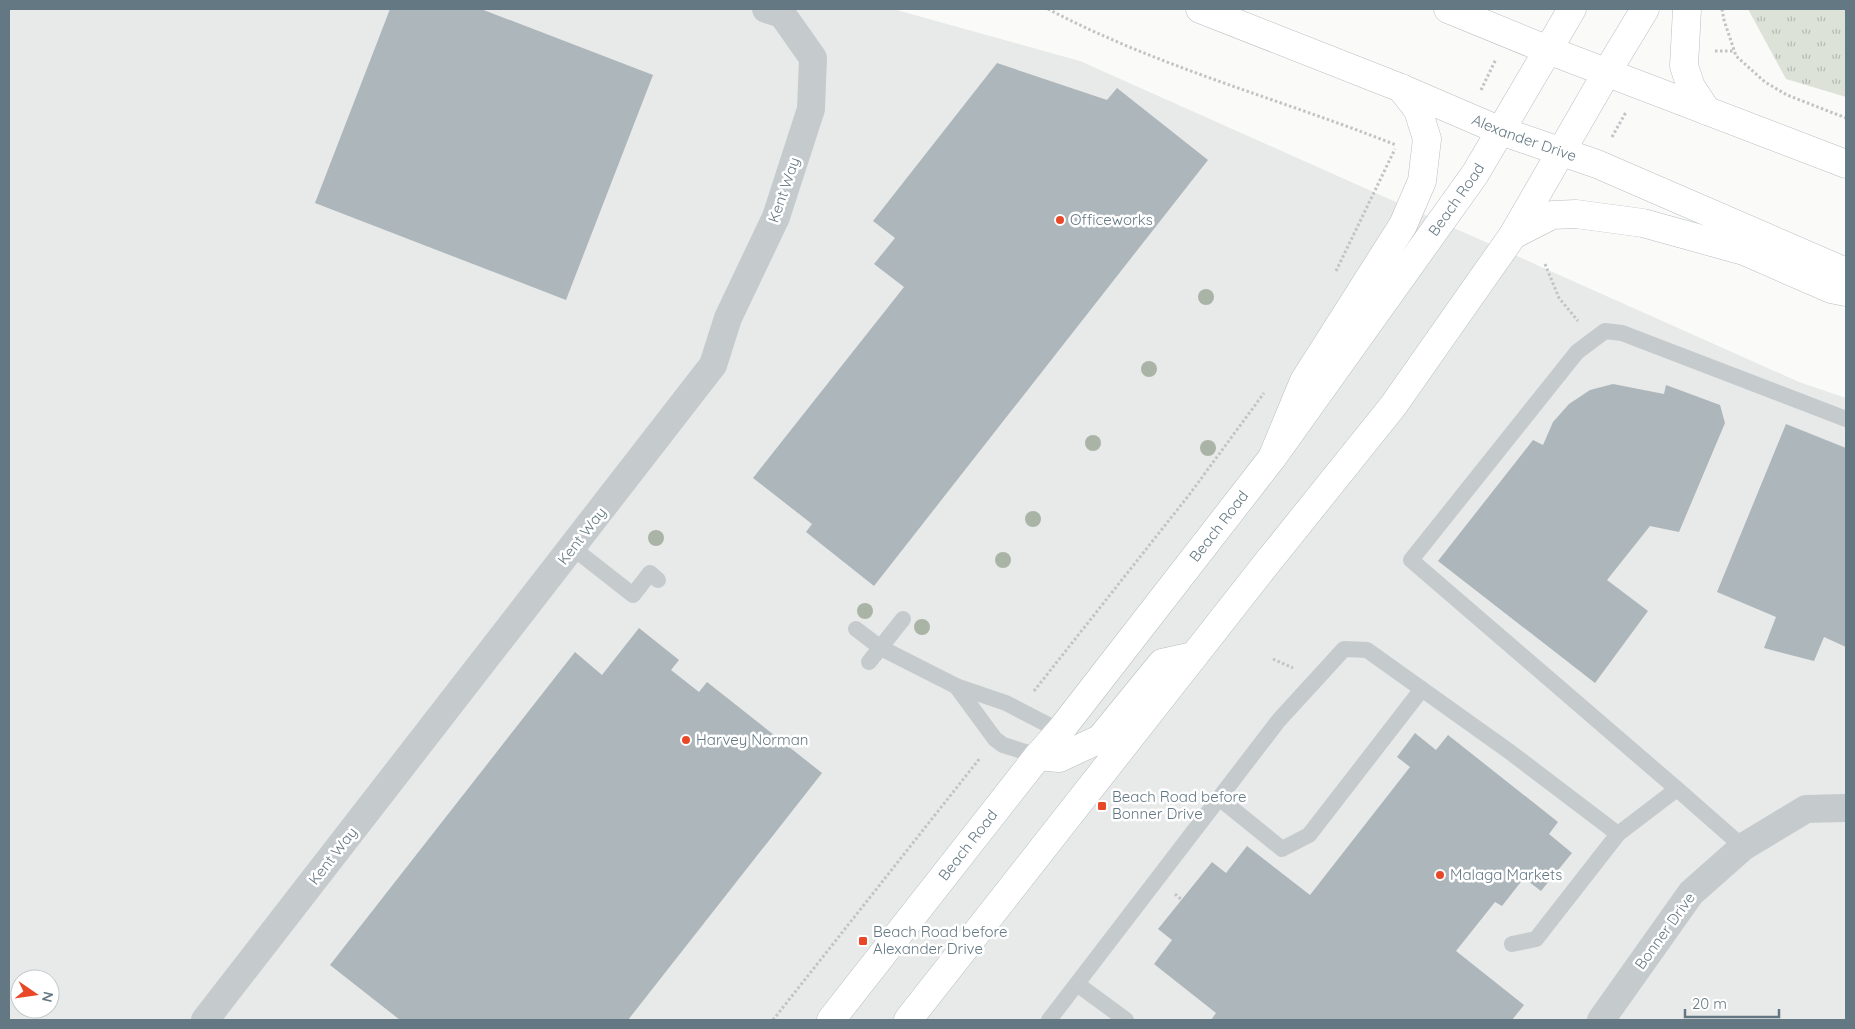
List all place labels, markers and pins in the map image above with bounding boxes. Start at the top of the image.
place label: Officeworks [1070,210,1153,229]
marker: Officeworks [1054,214,1066,226]
place label: Harvey Norman [696,730,809,749]
marker: Harvey Norman [680,734,692,746]
place label: Beach Road before Bonner Drive [1112,787,1246,823]
marker: Beach Road before Bonner Drive [1096,800,1108,812]
place label: Malaga Markets [1450,865,1562,884]
marker: Malaga Markets [1434,869,1446,881]
place label: Beach Road before Alexander Drive [873,922,1007,958]
marker: Beach Road before Alexander Drive [857,935,869,947]

